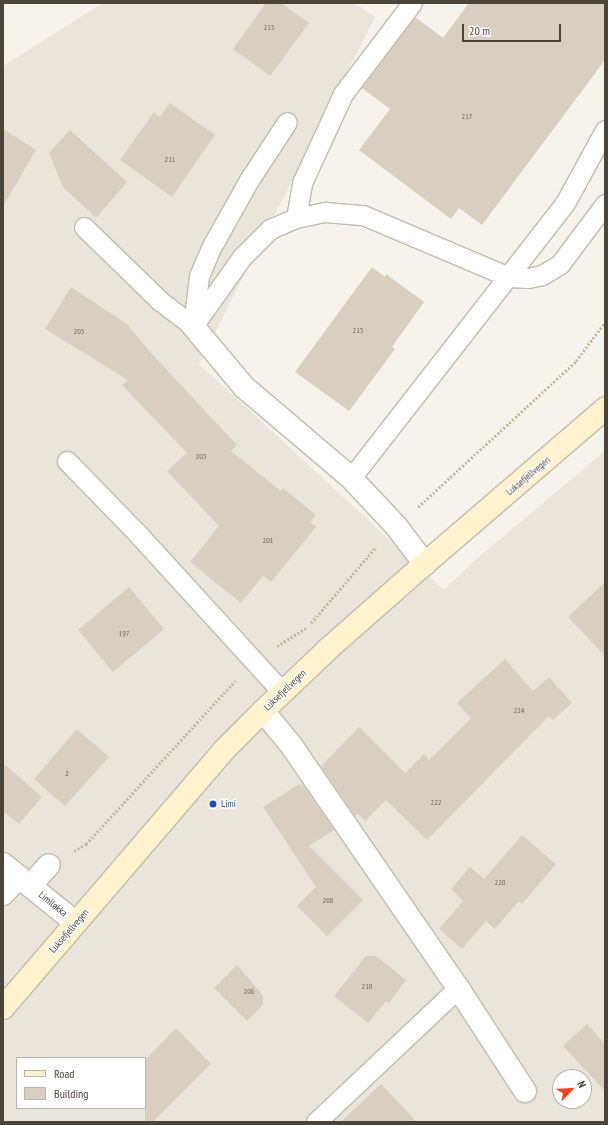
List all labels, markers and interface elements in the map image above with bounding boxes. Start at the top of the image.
scale bar [464,16,563,42]
house number: 213 [264,23,274,33]
text: 20 m [469,23,490,38]
house number: 217 [462,112,472,122]
house number: 211 [165,155,175,165]
house number: 215 [353,326,363,336]
house number: 205 [74,327,84,337]
house number: 203 [196,452,206,462]
street label: Luksefjellvegen [503,454,553,498]
house number: 201 [263,536,273,546]
house number: 197 [119,629,129,639]
street label: Luksefjellvegen [261,667,309,713]
house number: 224 [514,706,524,716]
house number: 2 [65,769,69,779]
place label: Limi [221,798,236,810]
house number: 222 [431,798,441,808]
marker: Limi [208,799,218,809]
house number: 220 [495,878,505,888]
street label: Limiløkka [36,889,70,919]
house number: 208 [323,896,333,906]
street label: Luksefjellvegen [47,907,91,955]
house number: 210 [362,982,372,992]
house number: 206 [244,987,254,997]
legend [16,1057,146,1109]
text: Road [54,1066,74,1081]
north arrow [552,1069,592,1109]
text: N [574,1079,590,1090]
text: Building [54,1086,89,1101]

